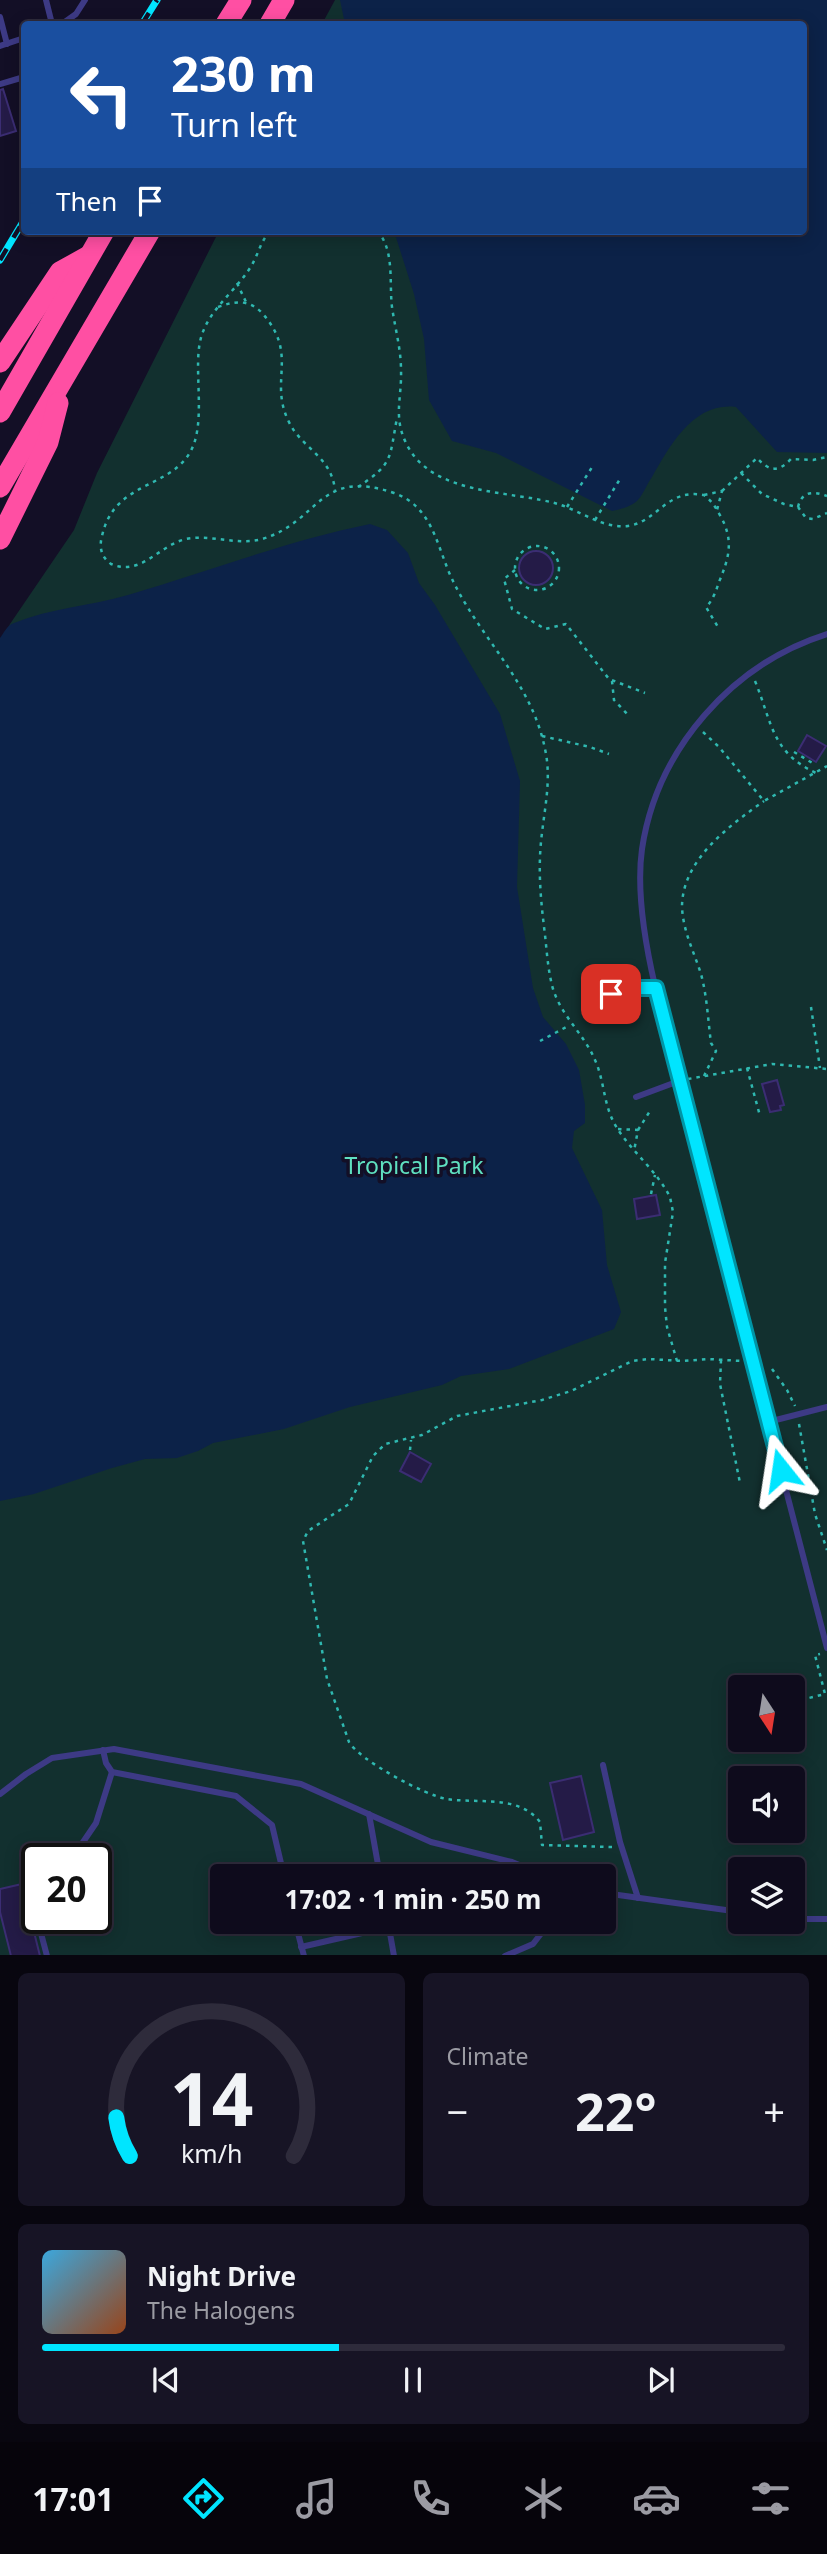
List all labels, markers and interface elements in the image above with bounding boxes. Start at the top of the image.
text: 230 m [171,40,316,106]
icon: left [56,49,147,140]
text: Turn left [171,103,297,146]
icon: arrive [131,182,169,220]
text: Then [56,183,117,219]
pin [581,964,641,1024]
icon: arrive [592,975,630,1013]
park label: Tropical Park [344,1149,484,1181]
position arrow [744,1433,818,1507]
north arrow [728,1675,805,1752]
map controls [728,1675,805,1934]
button: sound [728,1766,805,1843]
speed limit sign: 20 [21,1843,112,1934]
button: layers [728,1857,805,1934]
text: 17:02 · 1 min · 250 m [285,1881,541,1917]
text: Climate [447,2040,529,2072]
text: 14 [170,2048,253,2147]
text: 22° [575,2075,657,2146]
text: − [447,2085,468,2137]
text: + [763,2085,785,2137]
text: km/h [180,2135,242,2169]
text: Night Drive [147,2258,296,2294]
text: The Halogens [147,2294,295,2326]
icon: previous [147,2361,185,2399]
icon: pause [394,2361,432,2399]
icon: next [642,2361,680,2399]
icon: directions [179,2474,228,2523]
icon: music [292,2474,341,2523]
icon: phone [406,2474,455,2523]
icon: climate [519,2474,568,2523]
icon: car [632,2474,681,2523]
icon: filters [746,2474,795,2523]
text: 17:01 [32,2477,114,2520]

